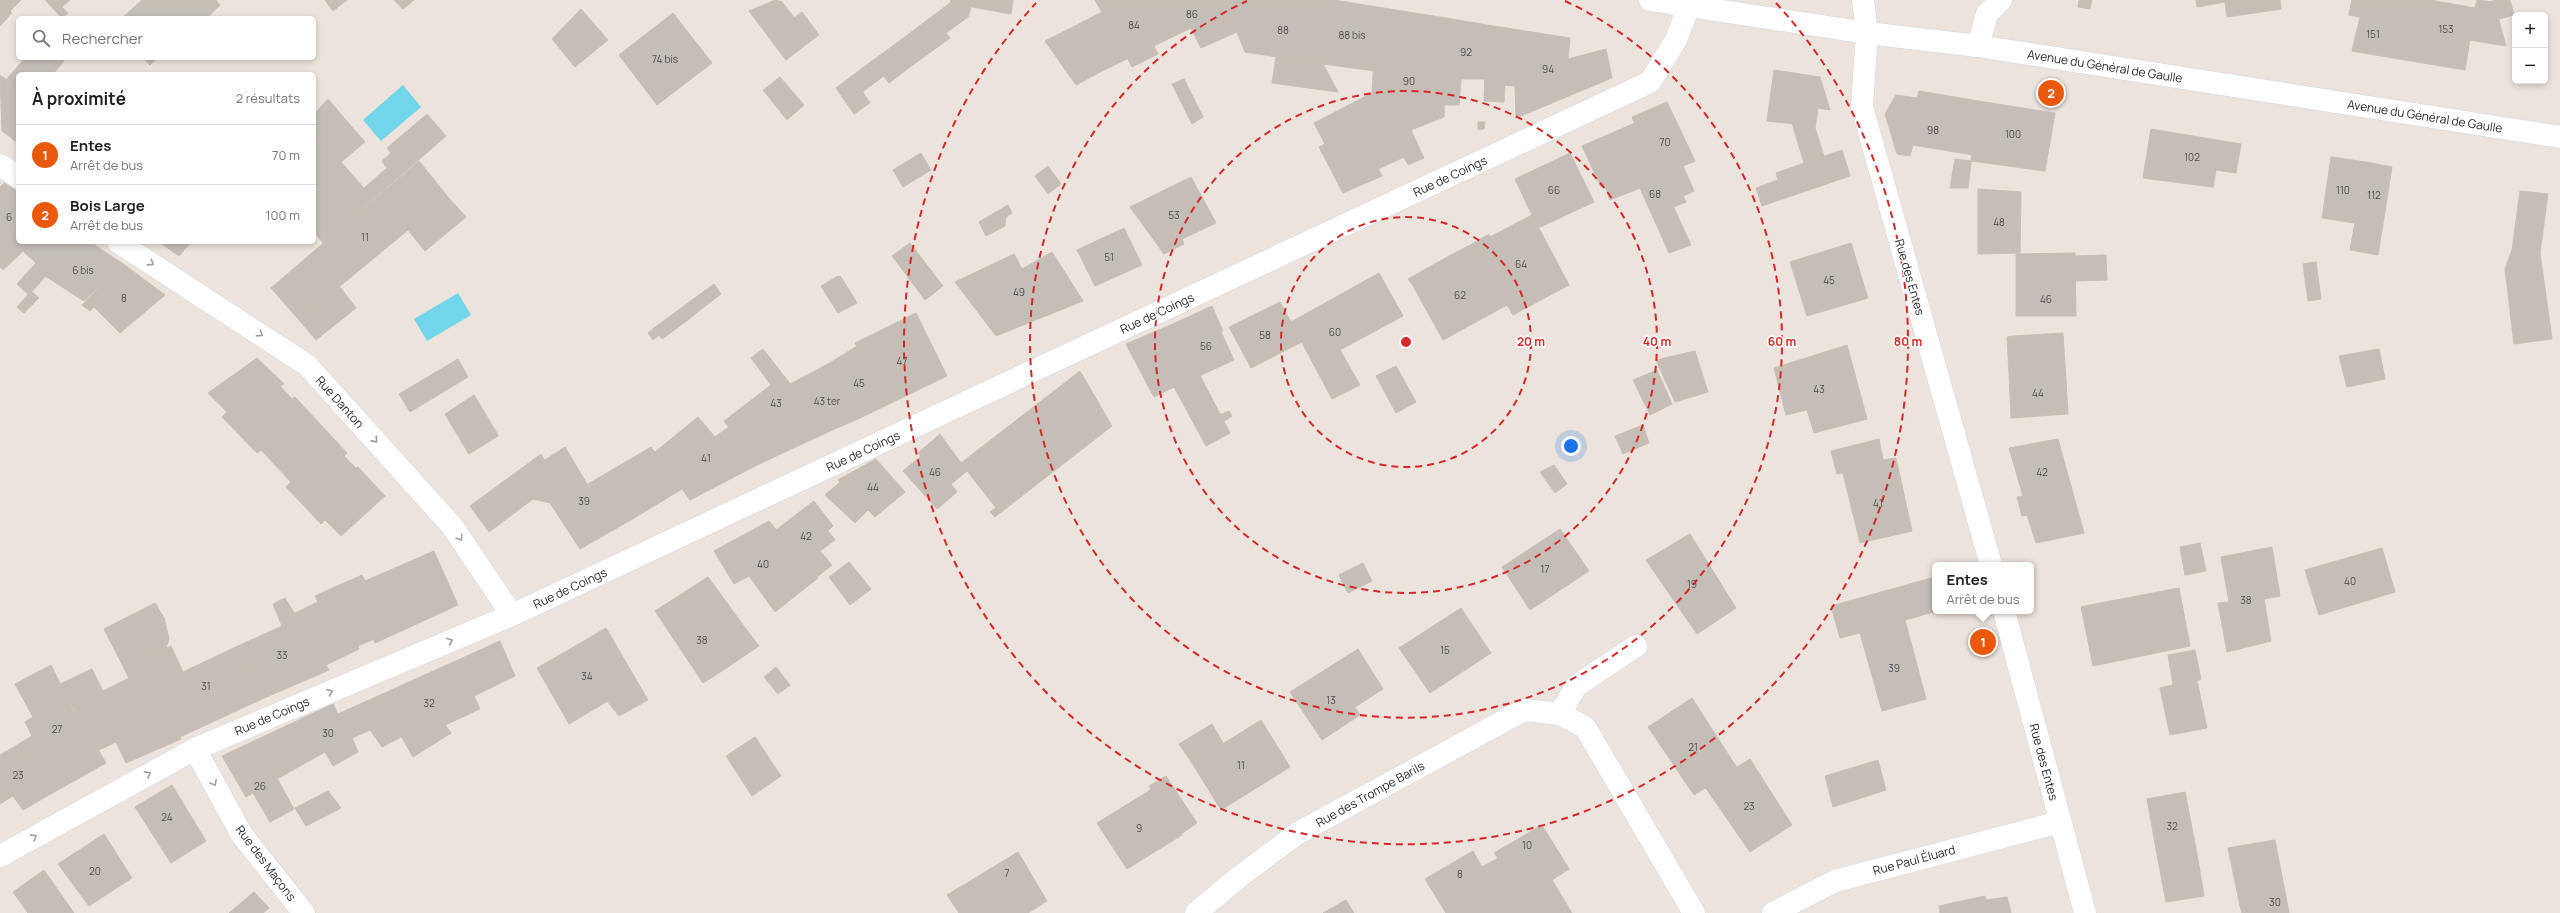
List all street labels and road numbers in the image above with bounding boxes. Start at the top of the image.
street label: Avenue du Général de Gaulle [2026,45,2184,87]
street label: Avenue du Général de Gaulle [2346,95,2504,137]
street label: Rue de Coings [1410,151,1490,201]
street label: Rue des Entes [1891,237,1929,317]
street label: Rue de Coings [1117,288,1197,338]
street label: Rue Danton [312,372,368,432]
street label: Rue de Coings [823,426,903,476]
street label: Rue de Coings [530,563,610,613]
street label: Rue de Coings [232,693,312,739]
street label: Rue des Entes [2026,722,2062,802]
street label: Rue des Trompe Barils [1313,757,1427,831]
street label: Rue des Maçons [232,822,300,904]
street label: Rue Paul Éluard [1871,841,1957,879]

